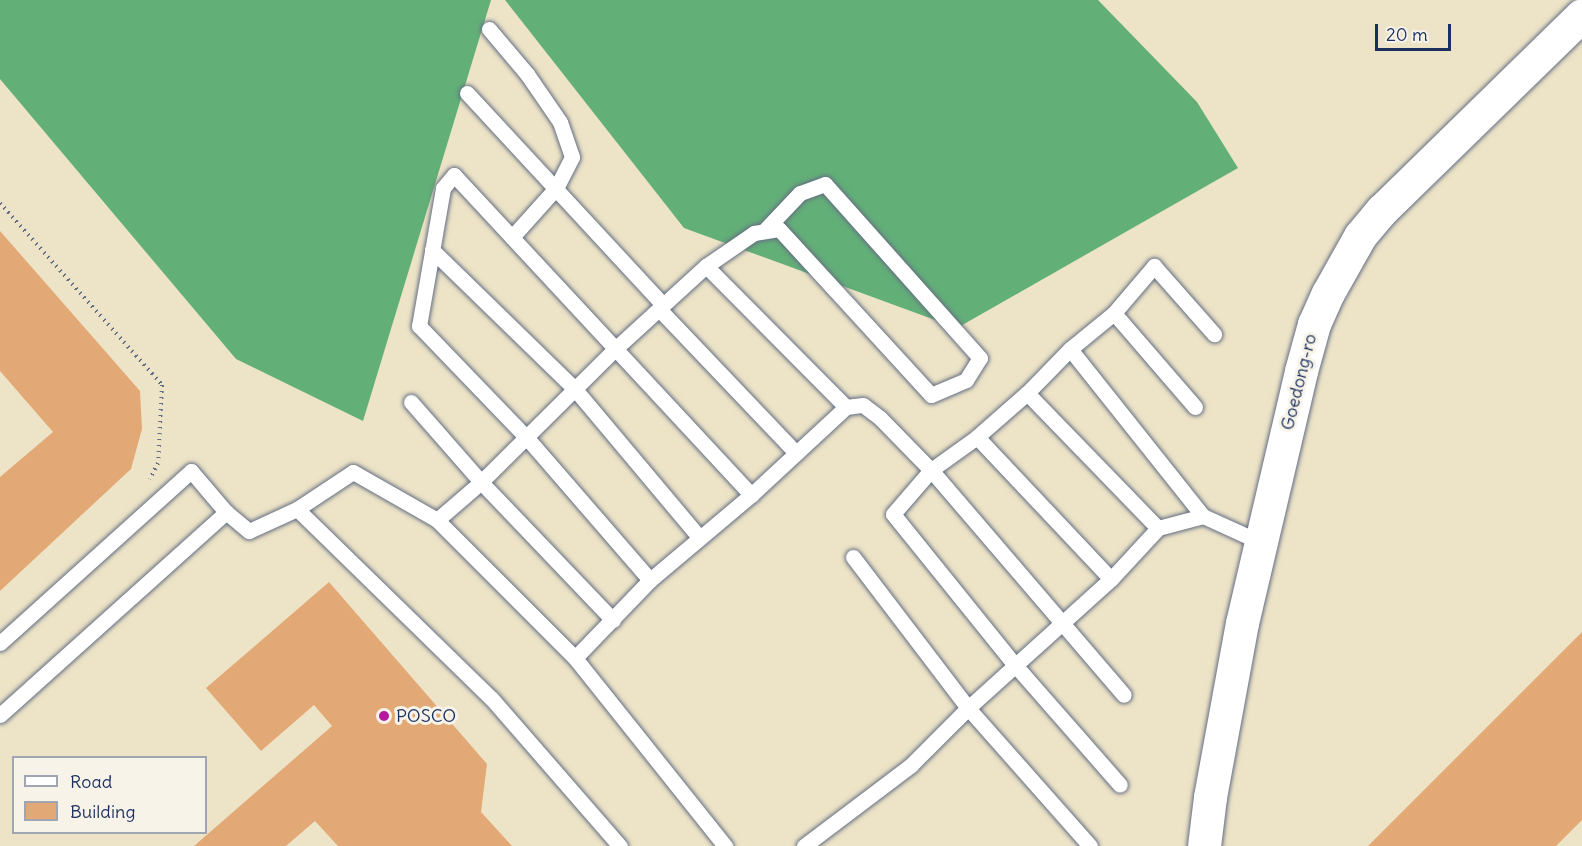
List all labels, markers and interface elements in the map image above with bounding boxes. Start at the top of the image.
scale bar [1378,12,1454,50]
text: 20 m [1386,23,1428,46]
street label: Goedong-ro [1277,332,1321,432]
place label: POSCO [396,705,456,727]
marker: POSCO [377,709,391,723]
legend [12,756,207,834]
text: Road [70,770,112,793]
text: Building [70,800,135,823]

